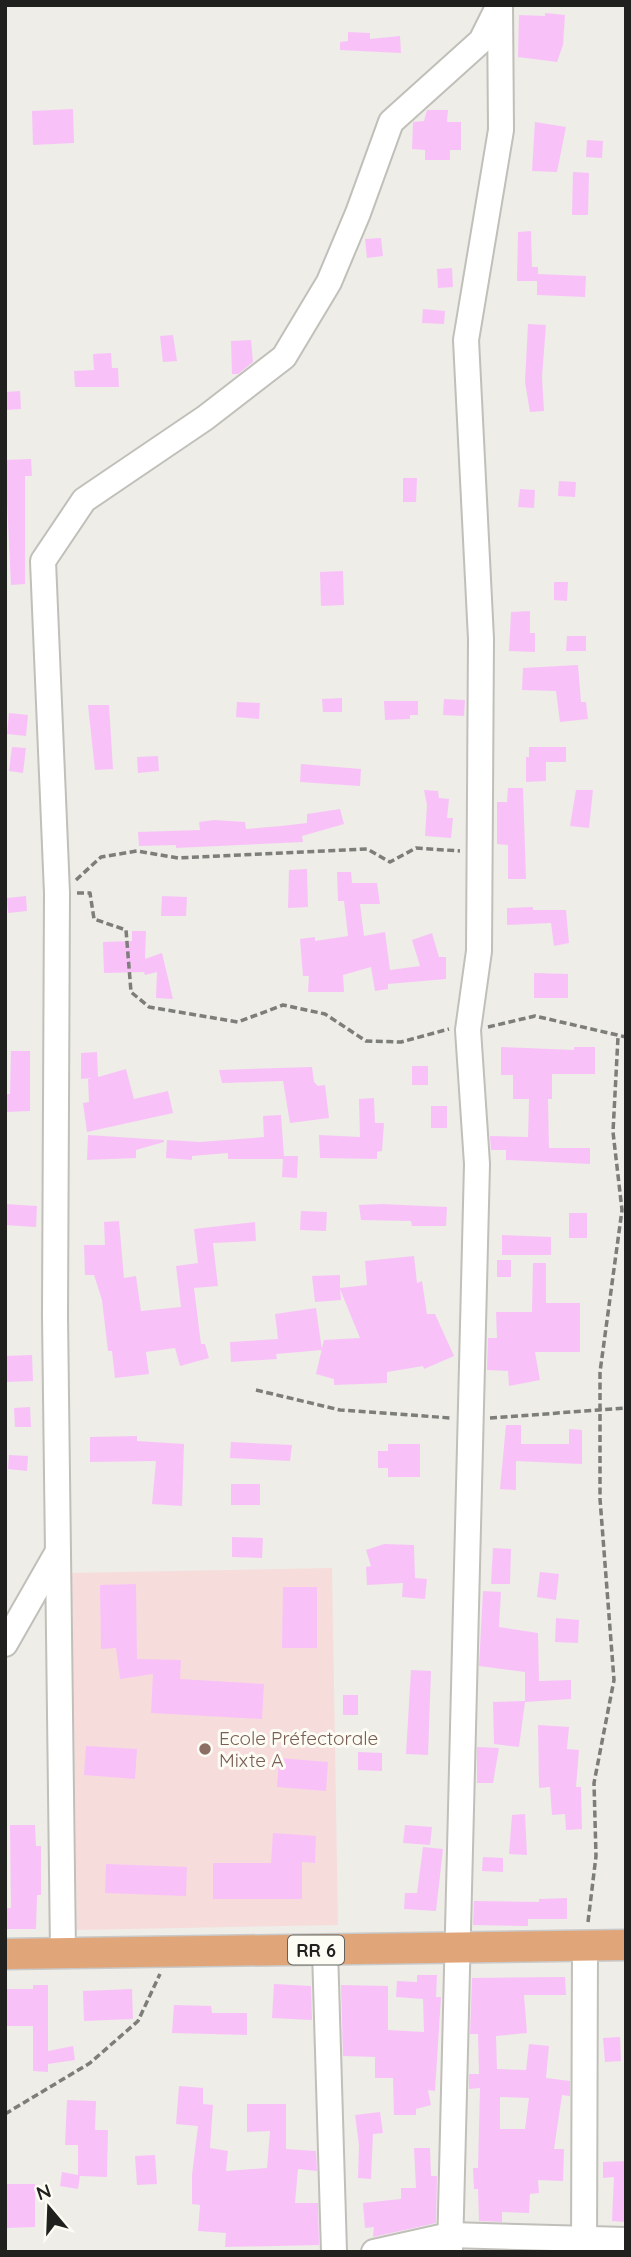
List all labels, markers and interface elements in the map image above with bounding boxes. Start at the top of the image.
place label: Ecole Préfectorale Mixte A [219,1726,378,1772]
marker: Ecole Préfectorale Mixte A [197,1741,213,1757]
road number: RR 6 [288,1936,344,1964]
north arrow [14,2173,84,2243]
text: N [33,2178,54,2206]

